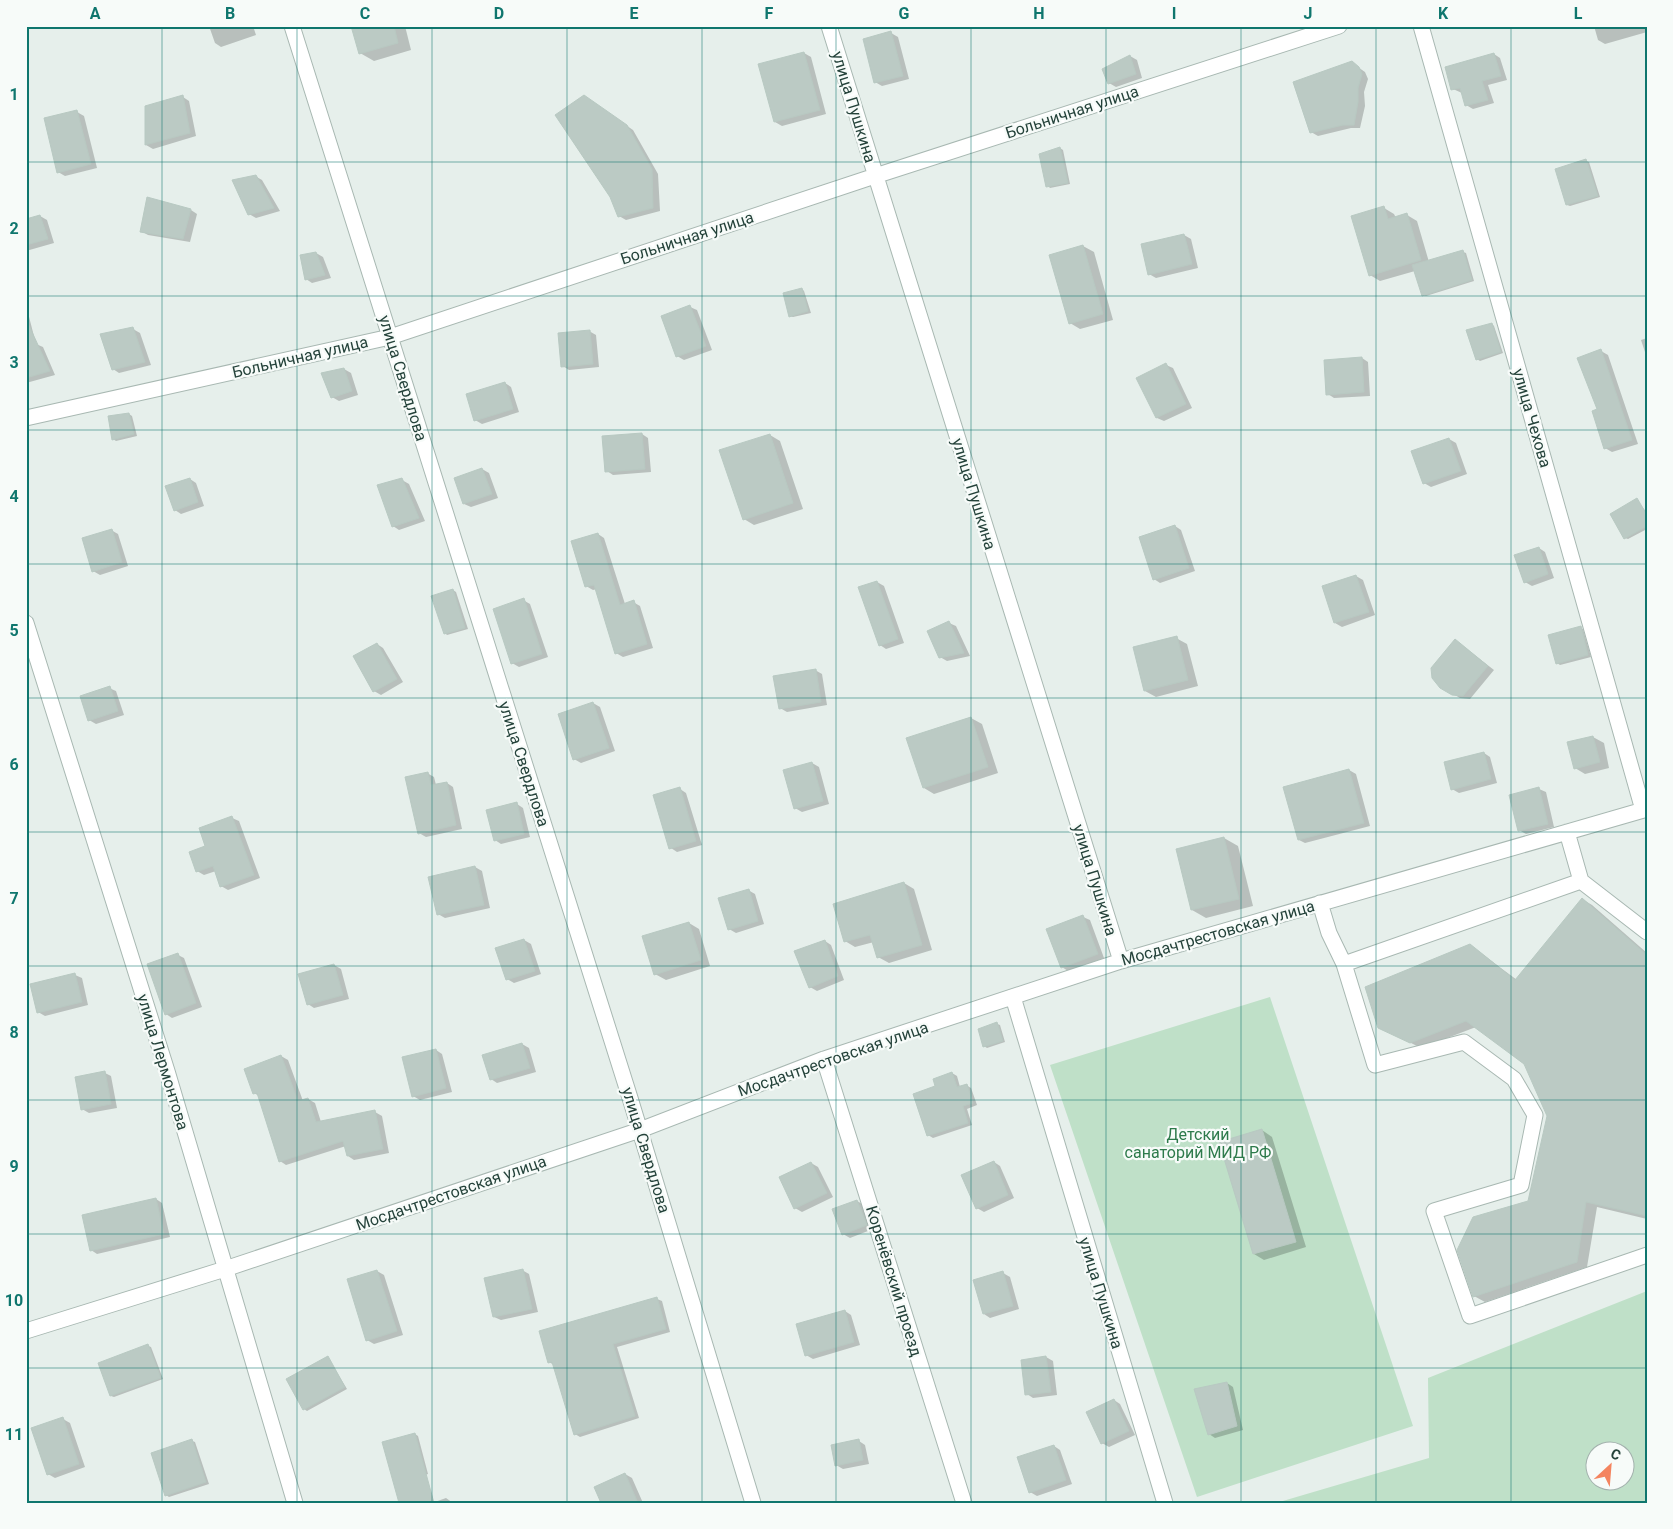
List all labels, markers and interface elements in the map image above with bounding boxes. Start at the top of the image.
text: A [90,4,101,23]
text: B [225,4,235,23]
text: C [360,4,370,23]
text: D [494,4,504,23]
text: E [630,4,639,23]
text: F [765,4,774,23]
text: G [899,4,910,23]
text: H [1033,4,1045,23]
text: I [1172,4,1176,23]
text: J [1304,4,1312,23]
text: K [1438,4,1449,23]
text: L [1574,4,1583,23]
street label: улица Пушкина [828,49,880,165]
street label: Больничная улица [1003,82,1141,142]
text: 1 [9,85,19,104]
street label: Больничная улица [618,208,756,268]
text: 2 [9,219,19,238]
street label: улица Свердлова [375,313,431,443]
street label: Больничная улица [230,332,370,382]
text: 3 [9,353,19,372]
street label: улица Чехова [1509,366,1555,470]
street label: улица Пушкина [948,436,1000,552]
text: 4 [9,487,19,506]
text: 5 [9,621,19,640]
street label: улица Свердлова [495,699,553,829]
text: 6 [9,755,19,774]
street label: улица Пушкина [1069,822,1121,938]
text: 7 [9,889,19,908]
street label: Мосдачтрестовская улица [1119,896,1317,970]
street label: улица Лермонтова [133,992,193,1132]
street label: Мосдачтрестовская улица [735,1017,931,1101]
text: 8 [9,1023,19,1042]
street label: улица Свердлова [618,1085,674,1215]
park label: Детский санаторий МИД РФ [1125,1125,1271,1162]
street label: Мосдачтрестовская улица [353,1151,549,1235]
text: 9 [9,1157,19,1176]
street label: Коренёвский проезд [862,1203,926,1359]
street label: улица Пушкина [1075,1235,1127,1351]
text: 10 [5,1291,23,1310]
text: 11 [5,1425,23,1444]
north arrow [1586,1442,1636,1492]
text: С [1608,1445,1623,1464]

